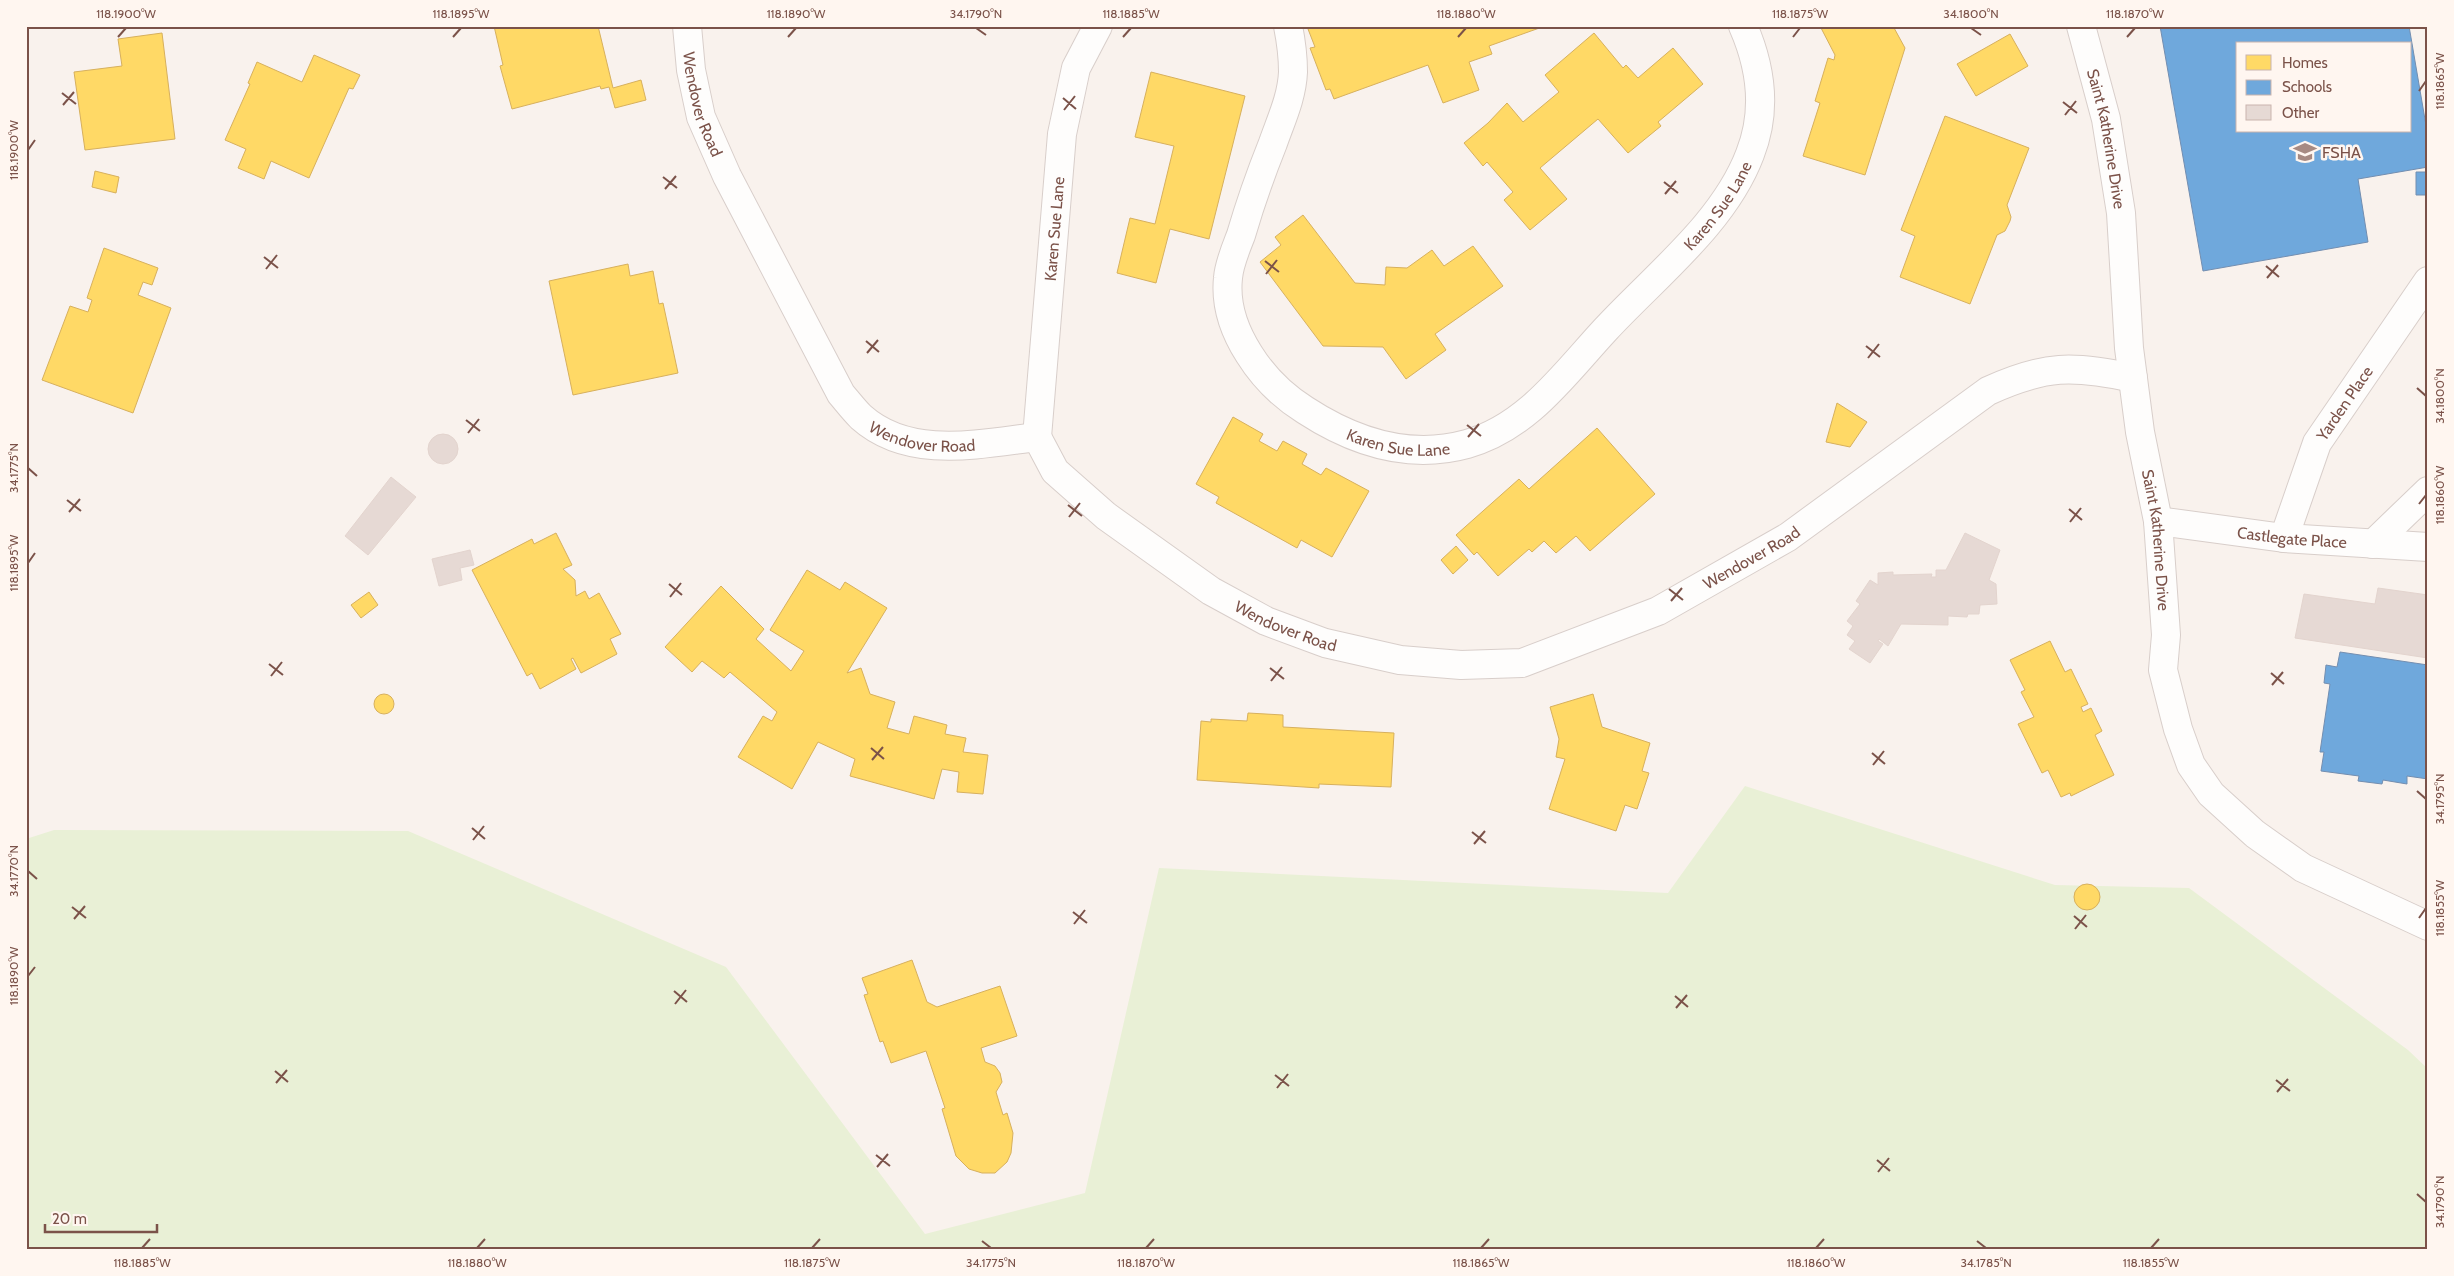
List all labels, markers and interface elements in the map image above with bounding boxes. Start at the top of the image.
text: 118.1900°W [96,6,157,21]
text: 118.1895°W [433,6,490,21]
text: 118.1890°W [767,6,826,21]
text: 34.1790°N [950,6,1002,21]
text: 118.1885°W [1102,6,1160,21]
text: 118.1880°W [1436,6,1496,21]
text: 118.1875°W [1772,6,1829,21]
text: 34.1800°N [1943,6,1999,21]
text: 118.1870°W [2106,6,2165,21]
legend [2236,42,2412,132]
street label: Wendover Road [680,51,727,159]
text: 118.1865°W [2432,52,2447,109]
text: Homes [2282,54,2328,72]
street label: Saint Katherine Drive [2083,67,2130,210]
text: Schools [2282,78,2332,96]
text: Other [2282,104,2319,122]
text: 118.1900°W [6,119,21,180]
school or university icon: FSHA [2292,139,2318,165]
place label: FSHA [2322,143,2361,162]
street label: Karen Sue Lane [1680,158,1755,254]
street label: Karen Sue Lane [1040,176,1068,282]
street label: Yarden Place [2312,362,2377,445]
text: 34.1800°N [2432,368,2447,424]
street label: Wendover Road [866,417,976,455]
street label: Karen Sue Lane [1344,424,1451,459]
text: 34.1775°N [6,443,21,493]
text: 118.1860°W [2432,465,2447,524]
street label: Saint Katherine Drive [2138,468,2174,611]
street label: Wendover Road [1700,522,1804,593]
street label: Castlegate Place [2236,522,2347,551]
text: 118.1895°W [6,534,21,591]
street label: Wendover Road [1232,596,1339,655]
text: 34.1795°N [2432,774,2447,824]
text: 34.1770°N [6,845,21,897]
text: 118.1855°W [2432,879,2447,936]
text: 118.1890°W [6,946,21,1005]
text: 34.1790°N [2432,1176,2447,1228]
scale bar [45,1201,158,1233]
text: 20 m [52,1210,87,1228]
text: 118.1885°W [113,1255,171,1270]
text: 118.1880°W [447,1255,507,1270]
text: 118.1875°W [784,1255,841,1270]
text: 34.1775°N [966,1255,1016,1270]
text: 118.1870°W [1117,1255,1176,1270]
text: 118.1865°W [1453,1255,1510,1270]
text: 118.1860°W [1787,1255,1846,1270]
text: 34.1785°N [1960,1255,2012,1270]
text: 118.1855°W [2123,1255,2180,1270]

